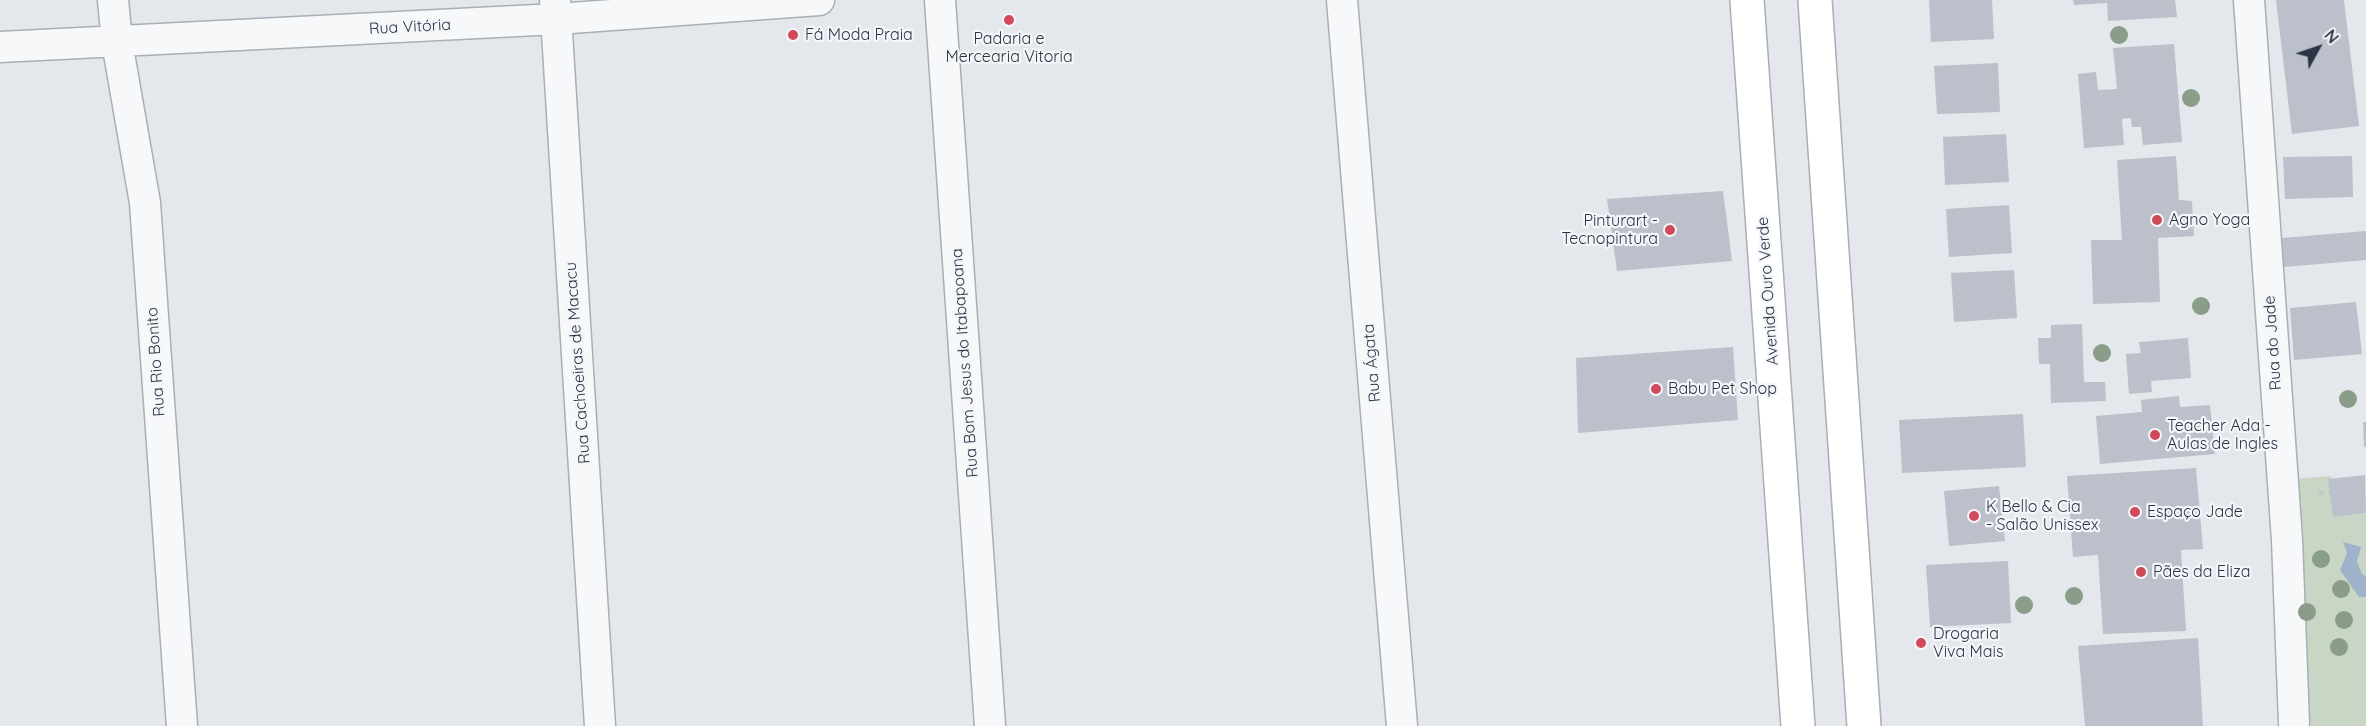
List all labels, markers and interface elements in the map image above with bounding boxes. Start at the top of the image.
marker: Padaria e Mercearia Vitoria [1002,13,1016,27]
street label: Rua Vitória [368,15,452,39]
north arrow [2288,18,2348,78]
place label: Fá Moda Praia [805,25,913,45]
text: N [2320,25,2343,47]
marker: Fá Moda Praia [786,28,800,42]
place label: Padaria e Mercearia Vitoria [945,29,1073,67]
place label: Agno Yoga [2169,210,2250,230]
place label: Pinturart - Tecnopintura [1561,211,1658,249]
marker: Agno Yoga [2150,213,2164,227]
street label: Avenida Ouro Verde [1753,216,1783,366]
marker: Pinturart - Tecnopintura [1663,223,1677,237]
street label: Rua Bom Jesus do Itabapoana [947,248,983,478]
street label: Rua Cachoeiras de Macacu [561,261,595,465]
street label: Rua do Jade [2260,295,2286,391]
street label: Rua Rio Bonito [143,307,169,417]
street label: Rua Ágata [1359,323,1385,403]
place label: Babu Pet Shop [1668,379,1777,399]
marker: Babu Pet Shop [1649,382,1663,396]
place label: Teacher Ada - Aulas de Ingles [2167,416,2278,454]
marker: Teacher Ada - Aulas de Ingles [2148,428,2162,442]
place label: K Bello & Cia - Salão Unissex [1986,497,2098,535]
place label: Espaço Jade [2147,502,2243,522]
marker: Espaço Jade [2128,505,2142,519]
marker: K Bello & Cia - Salão Unissex [1967,509,1981,523]
place label: Pães da Eliza [2153,562,2250,582]
marker: Pães da Eliza [2134,565,2148,579]
place label: Drogaria Viva Mais [1933,624,2003,662]
marker: Drogaria Viva Mais [1914,636,1928,650]

